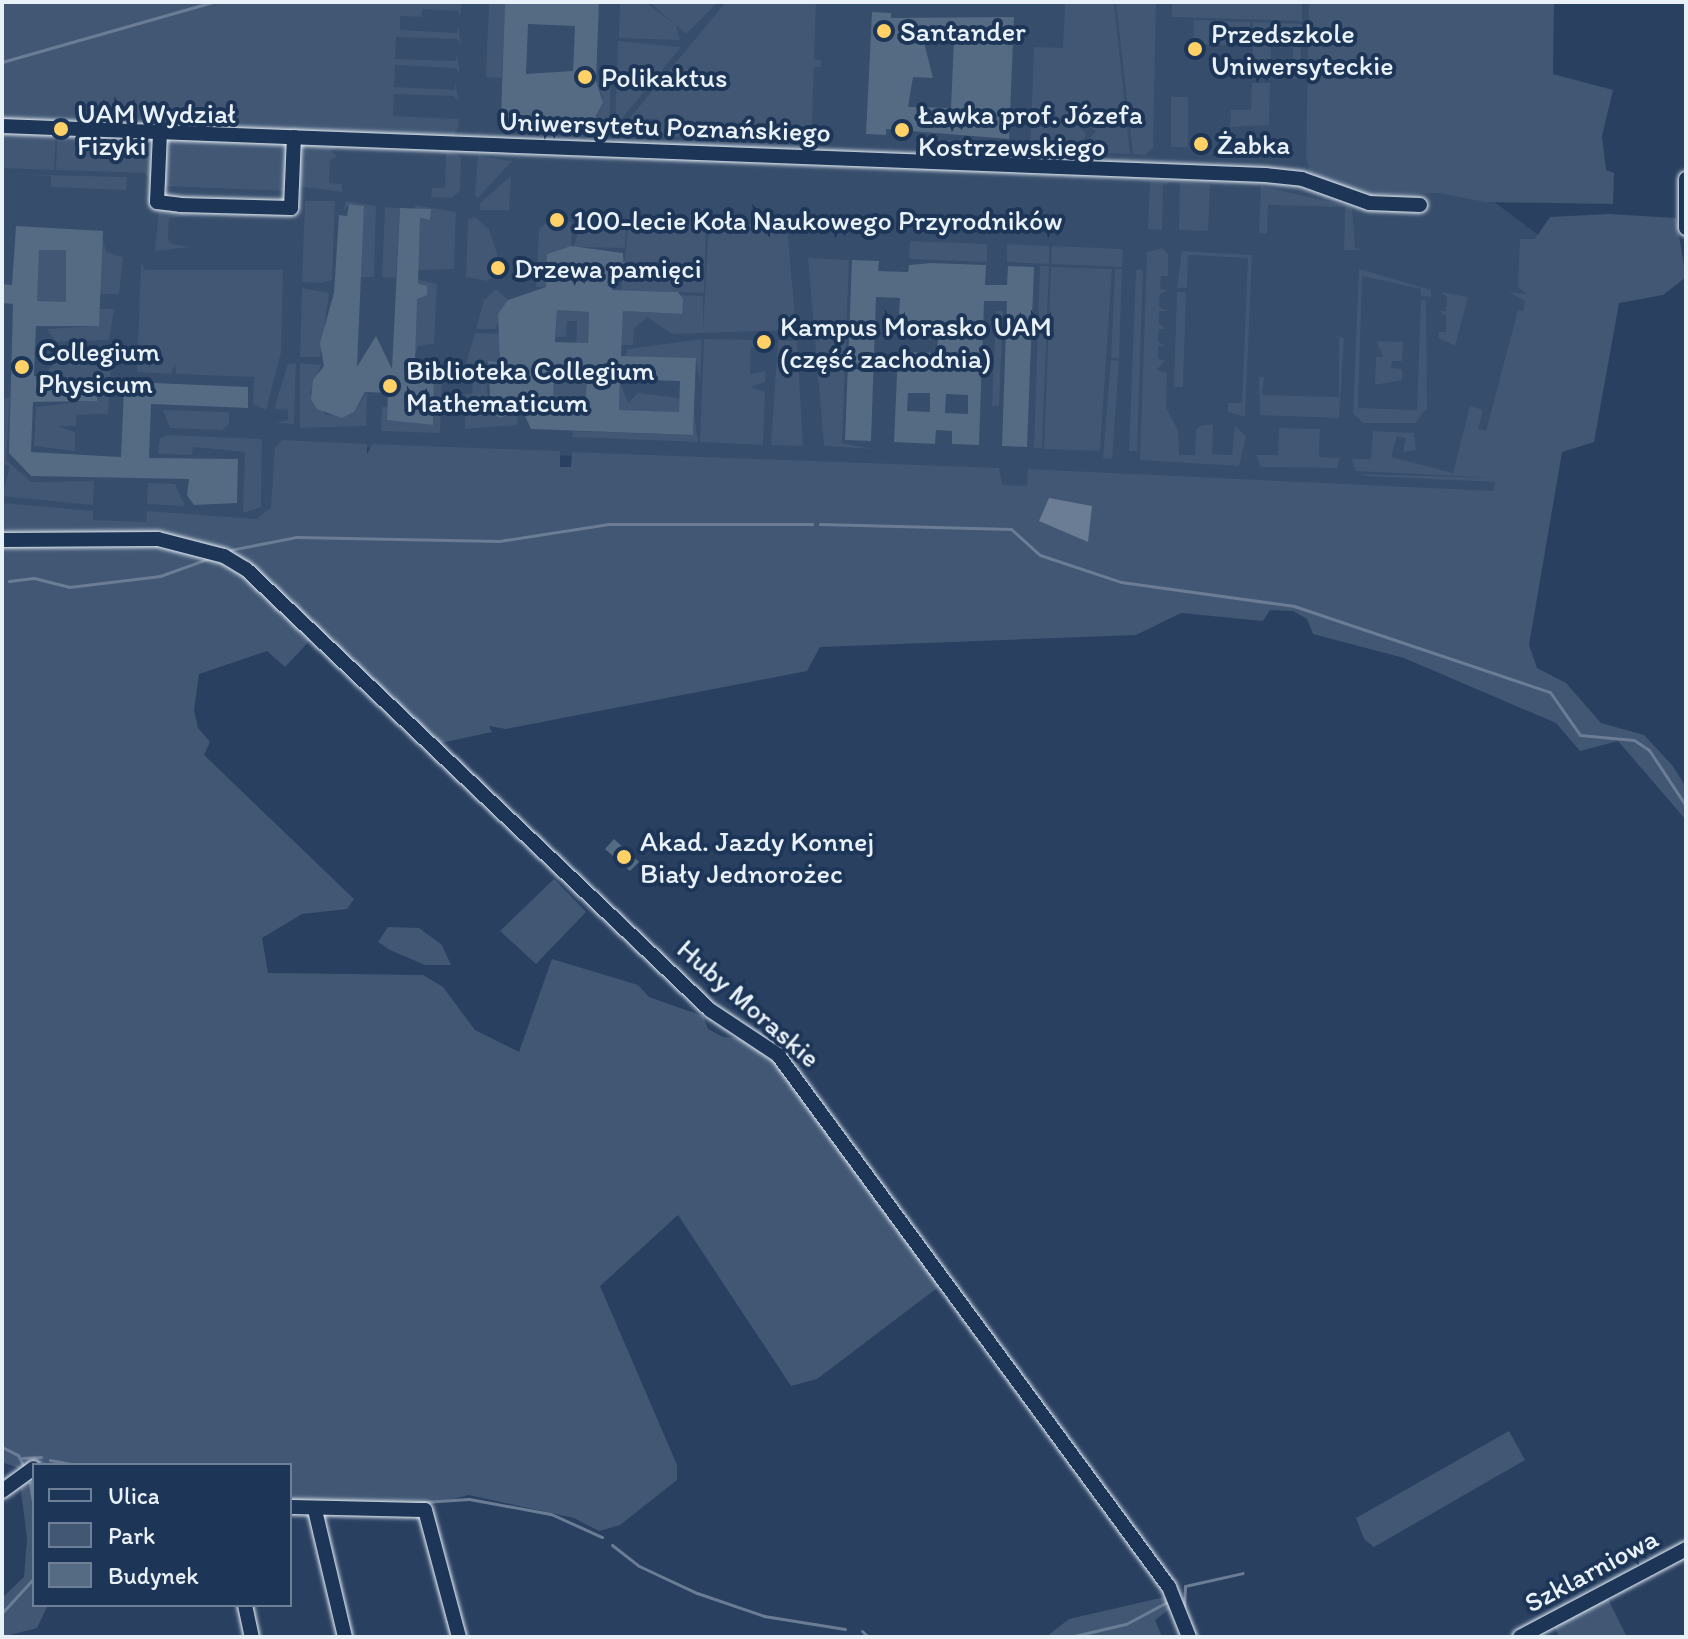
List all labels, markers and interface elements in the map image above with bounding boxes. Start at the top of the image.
place label: Santander [900,14,1026,48]
place label: Przedszkole Uniwersyteckie [1211,16,1394,82]
marker: Santander [875,22,893,40]
marker: Przedszkole Uniwersyteckie [1186,40,1204,58]
place label: Polikaktus [601,60,727,94]
marker: Polikaktus [576,68,594,86]
place label: UAM Wydział Fizyki [77,96,236,162]
place label: Ławka prof. Józefa Kostrzewskiego [918,97,1142,163]
street label: Uniwersytetu Poznańskiego [500,103,830,149]
marker: UAM Wydział Fizyki [52,120,70,138]
marker: Ławka prof. Józefa Kostrzewskiego [893,121,911,139]
place label: Żabka [1217,127,1290,161]
marker: Żabka [1192,135,1210,153]
place label: 100-lecie Koła Naukowego Przyrodników [573,203,1062,237]
marker: 100-lecie Koła Naukowego Przyrodników [548,211,566,229]
place label: Drzewa pamięci [514,251,702,285]
marker: Drzewa pamięci [489,259,507,277]
place label: Kampus Morasko UAM (część zachodnia) [780,309,1051,375]
marker: Kampus Morasko UAM (część zachodnia) [755,333,773,351]
place label: Collegium Physicum [38,334,160,400]
place label: Biblioteka Collegium Mathematicum [406,353,656,419]
marker: Collegium Physicum [13,358,31,376]
marker: Biblioteka Collegium Mathematicum [381,377,399,395]
place label: Akad. Jazdy Konnej Biały Jednorożec [640,824,873,890]
marker: Akad. Jazdy Konnej Biały Jednorożec [615,848,633,866]
street label: Huby Moraskie [671,932,827,1074]
legend [32,1463,292,1607]
text: Ulica [108,1481,160,1510]
text: Park [108,1521,155,1550]
street label: Szklarniowa [1518,1521,1664,1619]
text: Budynek [108,1561,199,1590]

